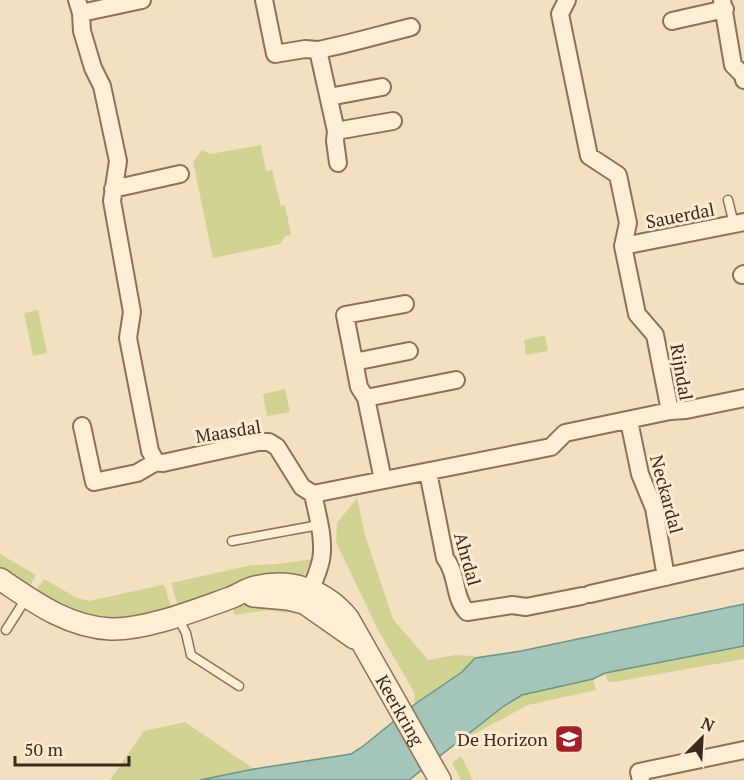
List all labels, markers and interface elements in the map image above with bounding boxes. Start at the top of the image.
street label: Sauerdal [644,197,716,233]
street label: Rijndal [665,342,699,402]
street label: Maasdal [193,414,263,448]
street label: Neckardal [645,452,689,536]
street label: Ahrdal [449,530,487,588]
street label: Keerkring [371,670,430,750]
north arrow [672,708,732,768]
text: N [698,712,718,737]
school or university icon: De Horizon [553,723,585,755]
place label: De Horizon [457,727,548,751]
scale bar [15,729,129,767]
text: 50 m [24,737,64,761]

